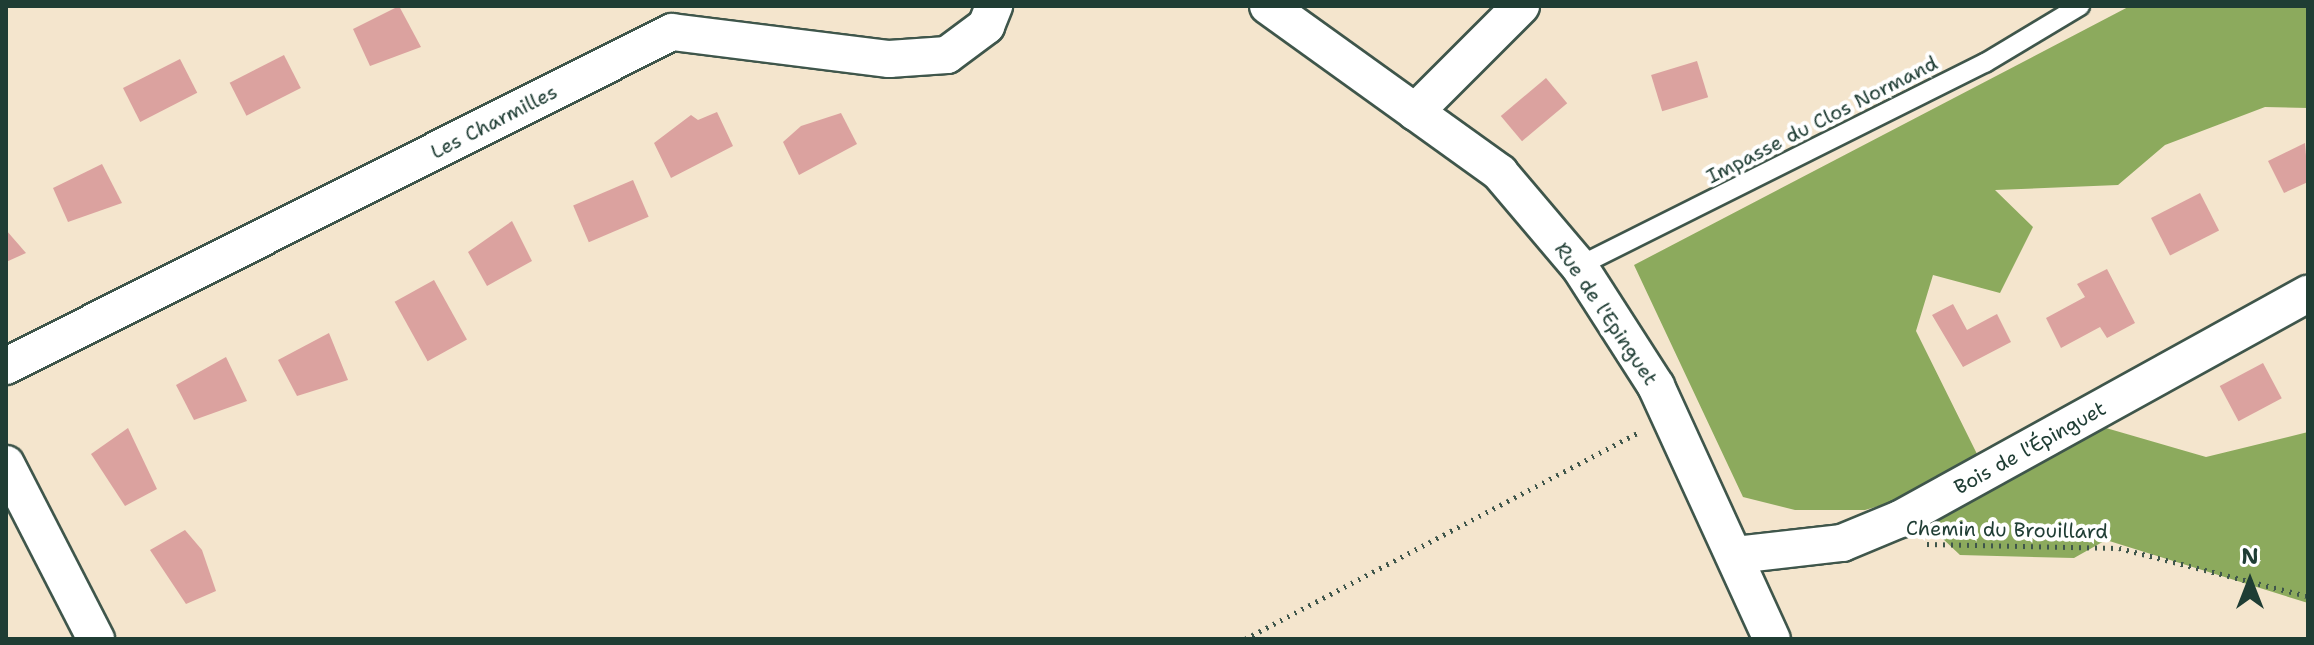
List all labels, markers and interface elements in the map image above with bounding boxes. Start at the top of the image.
street label: Impasse du Clos Normand [1702,51,1942,189]
street label: Les Charmilles [427,80,561,164]
street label: Rue de l'Epinguet [1549,238,1663,390]
street label: Bois de l'Épinguet [1950,396,2110,500]
street label: Chemin du Brouillard [1906,516,2108,544]
north arrow [2210,541,2290,621]
text: N [2241,542,2259,571]

